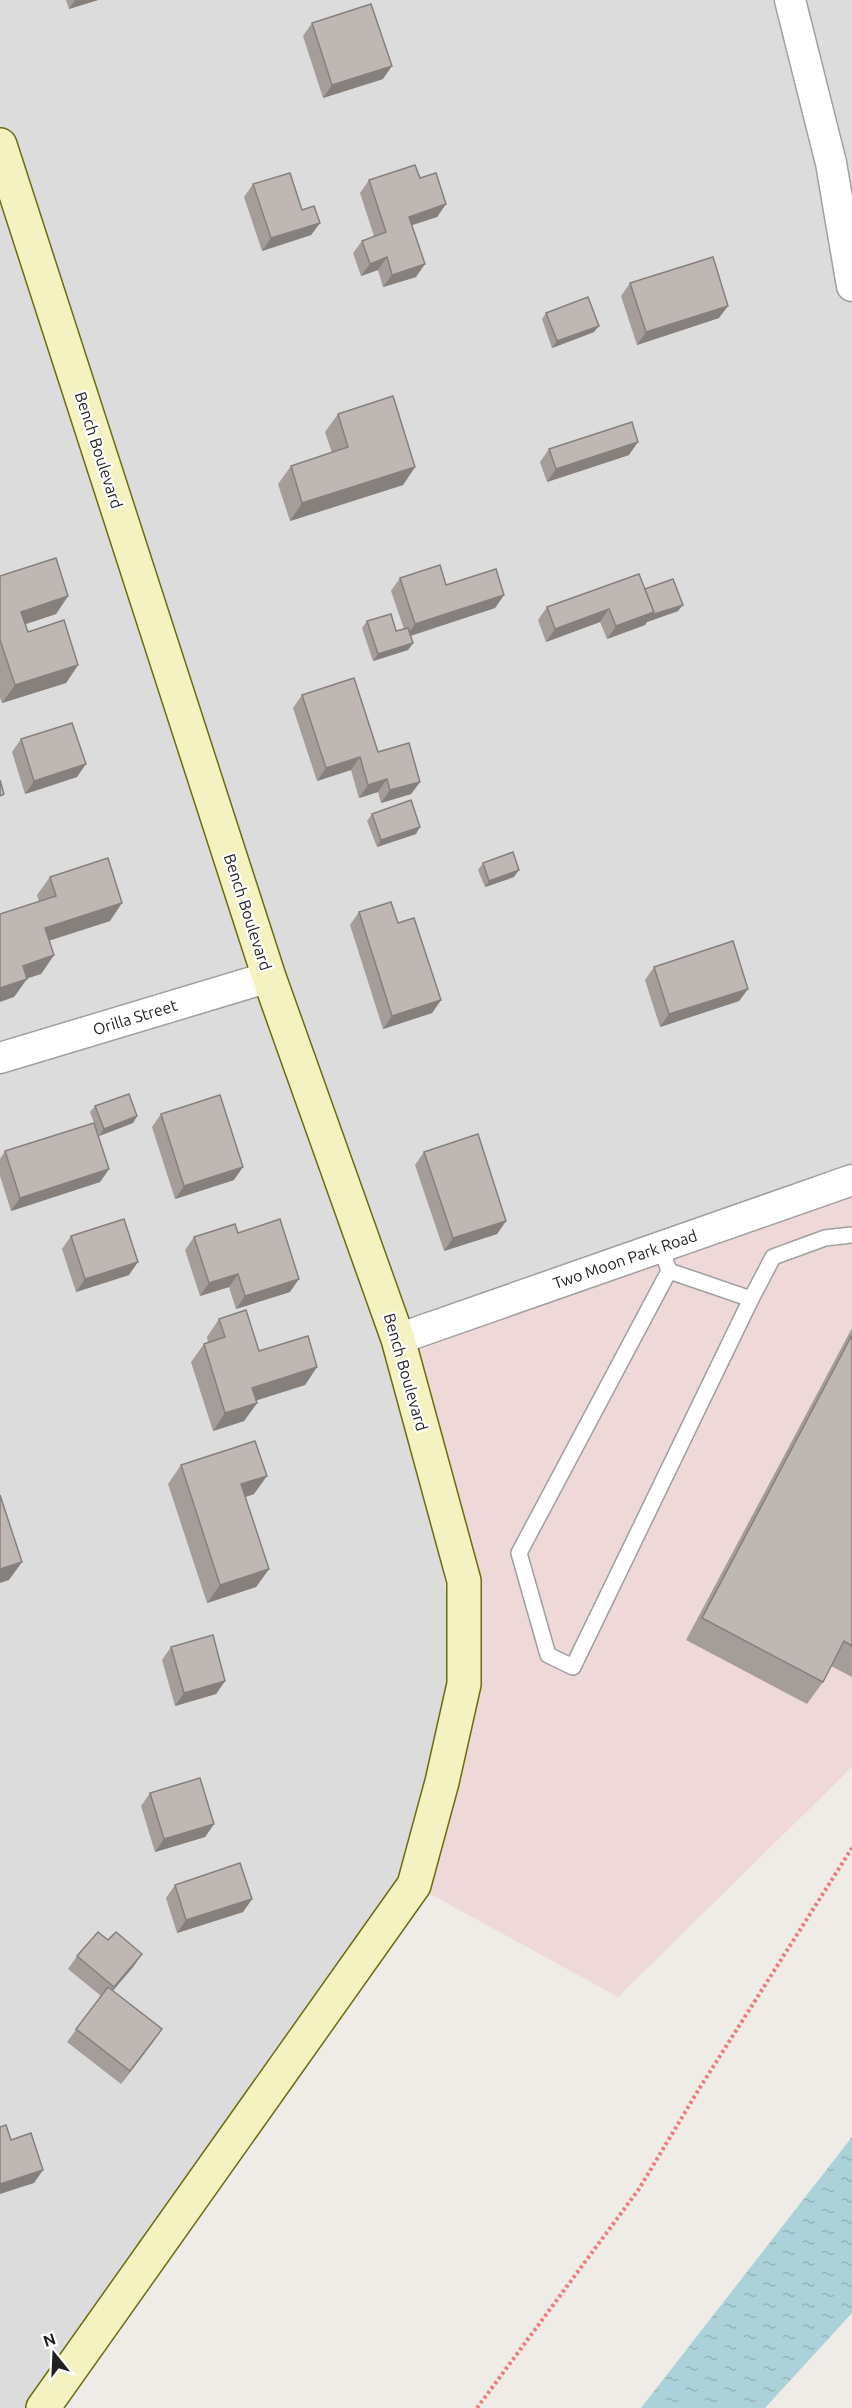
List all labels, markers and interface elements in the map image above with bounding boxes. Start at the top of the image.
street label: Bench Boulevard [72,389,126,511]
street label: Bench Boulevard [221,851,275,973]
street label: Orilla Street [91,995,180,1038]
street label: Two Moon Park Road [551,1226,699,1292]
street label: Bench Boulevard [381,1311,431,1433]
north arrow [24,2324,84,2384]
text: N [41,2329,58,2350]

